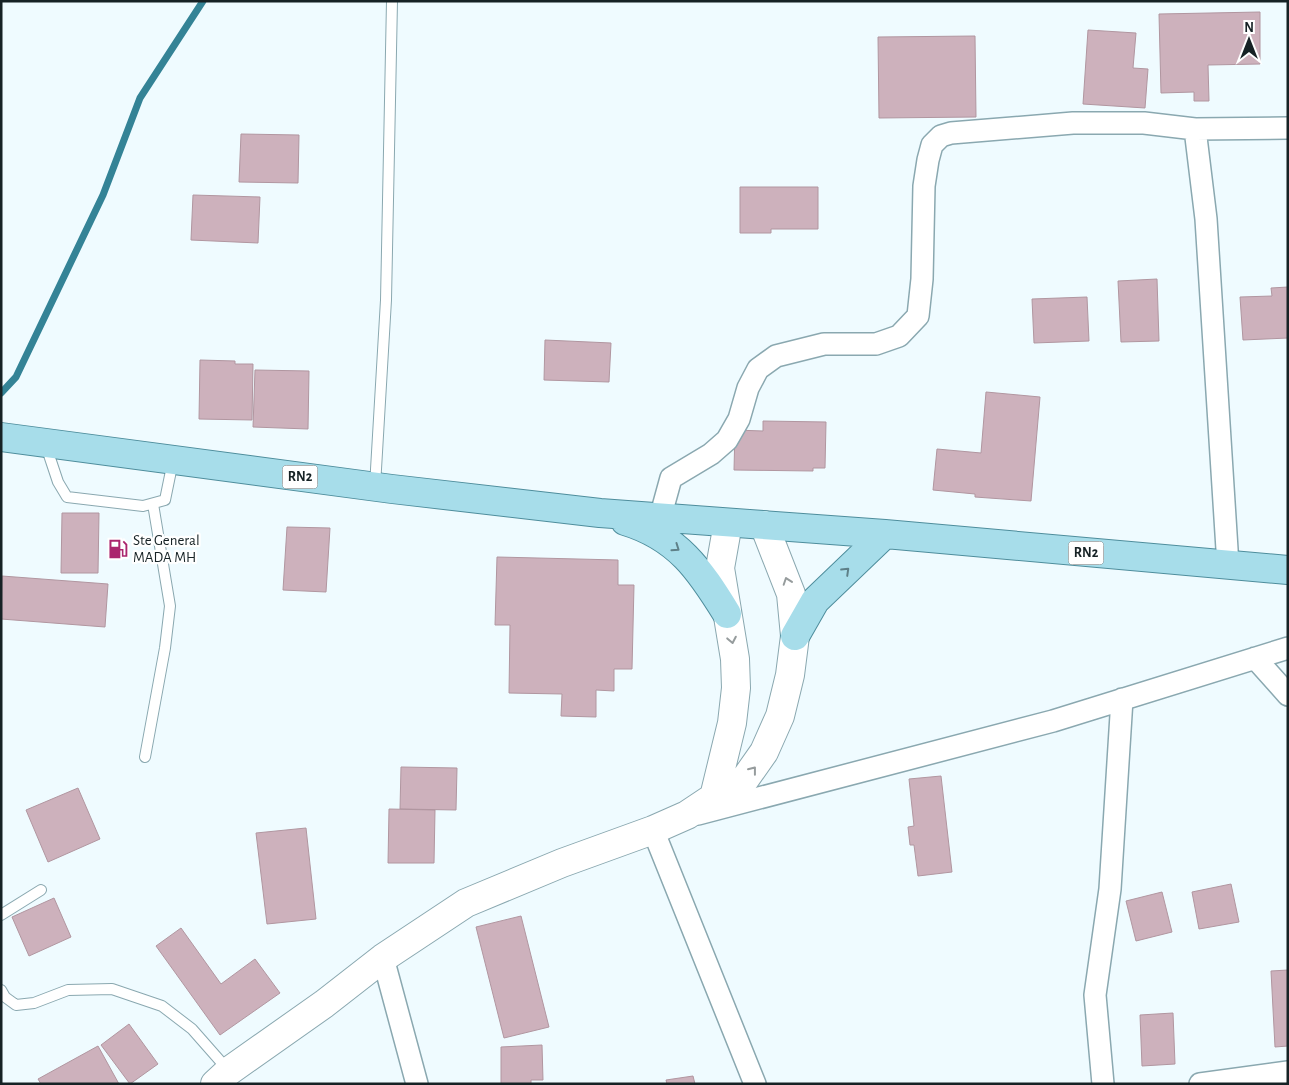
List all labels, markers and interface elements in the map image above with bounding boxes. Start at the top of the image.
north arrow [1224,15,1274,65]
text: N [1244,21,1254,35]
road number: RN2 [282,466,318,488]
place label: Ste General MADA MH [133,533,200,565]
fuel station icon: Ste General MADA MH [107,538,129,560]
one-way arrow [670,542,679,551]
road number: RN2 [1068,542,1104,564]
one-way arrow [841,568,850,577]
one-way arrow [783,578,793,586]
one-way arrow [726,635,736,644]
one-way arrow [747,767,755,776]

